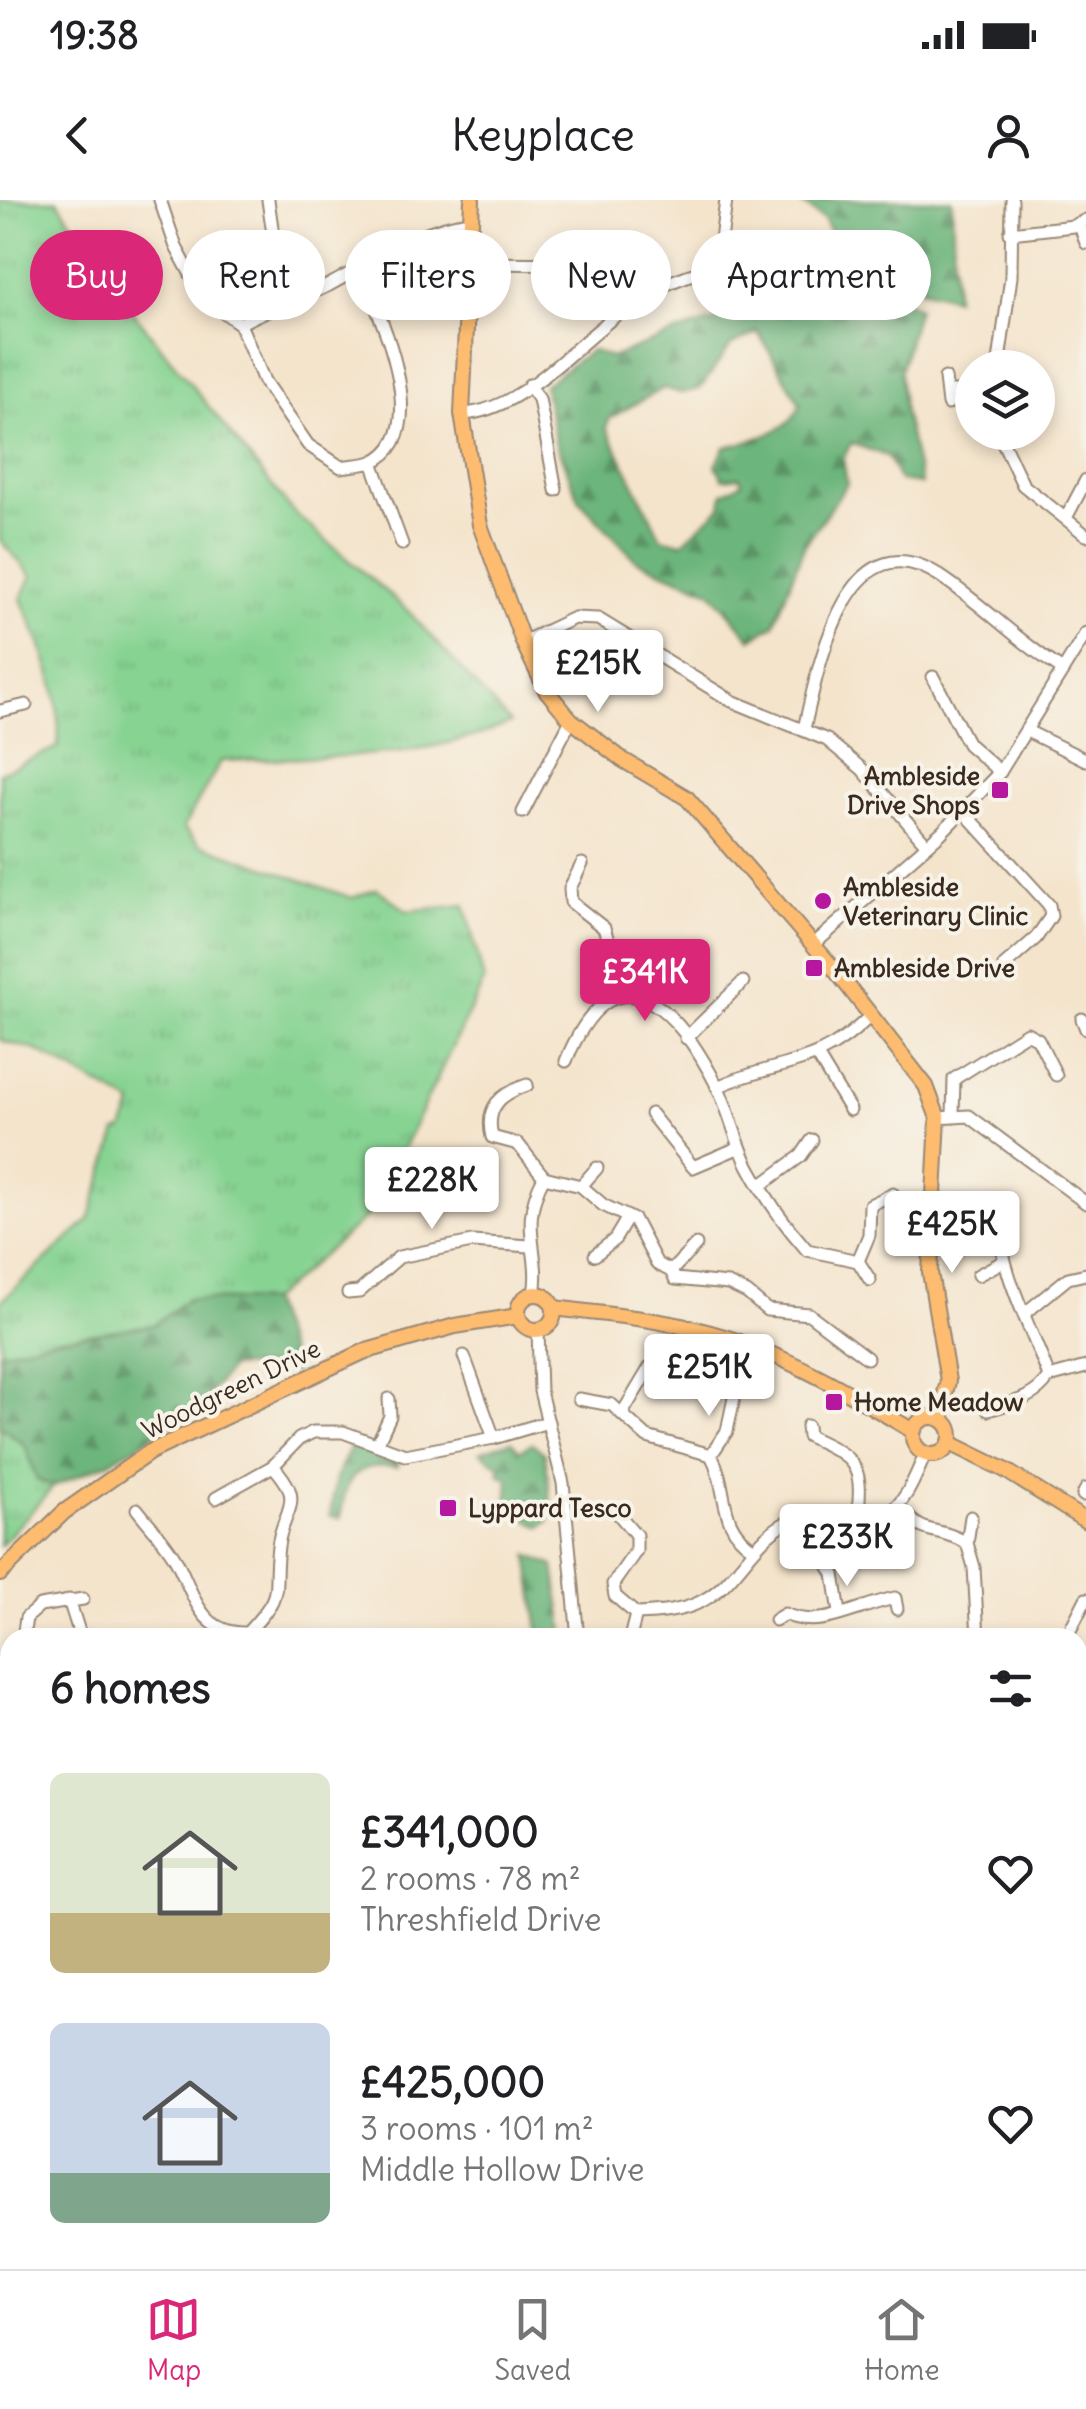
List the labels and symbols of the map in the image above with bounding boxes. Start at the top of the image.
pin: £215K [528,630,668,715]
place label: Ambleside Drive Shops [847,760,980,821]
marker: Ambleside Drive Shops [989,779,1011,801]
place label: Ambleside Veterinary Clinic [843,871,1028,932]
marker: Ambleside Veterinary Clinic [812,890,834,912]
pin: £341K [575,939,715,1024]
place label: Ambleside Drive [834,952,1015,984]
marker: Ambleside Drive [803,957,825,979]
pin: £228K [362,1147,502,1232]
pin: £425K [882,1191,1022,1276]
street label: Woodgreen Drive [137,1332,325,1446]
pin: £251K [639,1334,779,1419]
place label: Home Meadow [854,1386,1024,1418]
marker: Home Meadow [823,1391,845,1413]
place label: Lyppard Tesco [468,1492,632,1524]
marker: Lyppard Tesco [437,1497,459,1519]
pin: £233K [777,1504,917,1589]

